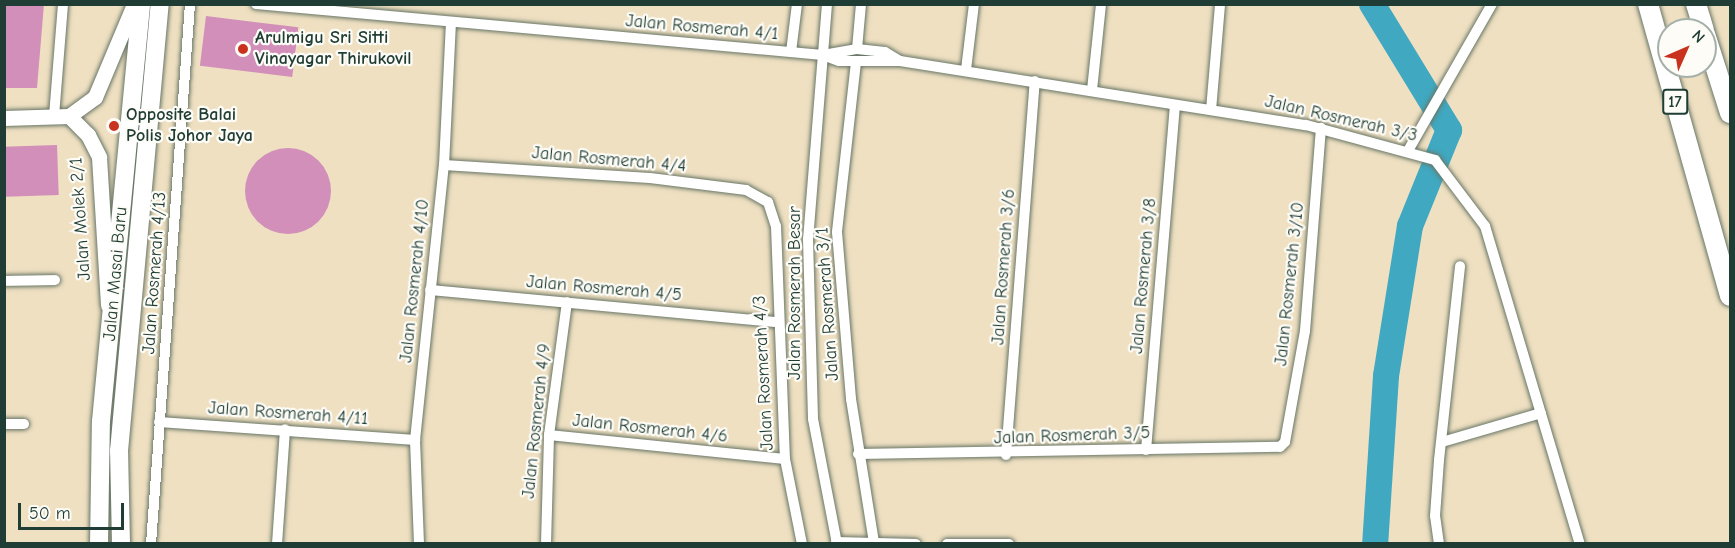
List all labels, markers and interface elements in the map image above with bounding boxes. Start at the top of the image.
street label: Jalan Rosmerah 4/1 [625,11,779,45]
north arrow [1657,18,1717,78]
text: N [1688,27,1708,47]
place label: Arulmigu Sri Sitti Vinayagar Thirukovil [255,28,412,70]
marker: Arulmigu Sri Sitti Vinayagar Thirukovil [236,42,250,56]
road number: 17 [1662,89,1688,115]
street label: Jalan Rosmerah 3/3 [1263,91,1419,147]
place label: Opposite Balai Polis Johor Jaya [126,105,253,148]
marker: Opposite Balai Polis Johor Jaya [107,119,121,133]
street label: Jalan Rosmerah 4/4 [531,142,687,178]
street label: Jalan Molek 2/1 [66,157,96,281]
street label: Jalan Rosmerah 3/6 [988,188,1020,346]
street label: Jalan Rosmerah 4/13 [139,191,171,355]
street label: Jalan Rosmerah 3/8 [1126,197,1162,355]
street label: Jalan Rosmerah 4/10 [396,198,434,364]
street label: Jalan Rosmerah 3/10 [1271,201,1309,367]
street label: Jalan Masai Baru [99,206,133,342]
street label: Jalan Rosmerah Besar [784,206,806,380]
street label: Jalan Rosmerah 3/1 [812,227,844,381]
street label: Jalan Rosmerah 4/5 [525,271,683,307]
street label: Jalan Rosmerah 4/3 [749,295,779,451]
street label: Jalan Rosmerah 4/9 [518,342,556,500]
street label: Jalan Rosmerah 4/11 [207,398,369,430]
street label: Jalan Rosmerah 4/6 [571,410,729,448]
street label: Jalan Rosmerah 3/5 [993,422,1151,450]
scale bar [21,491,128,529]
text: 50 m [29,503,71,524]

